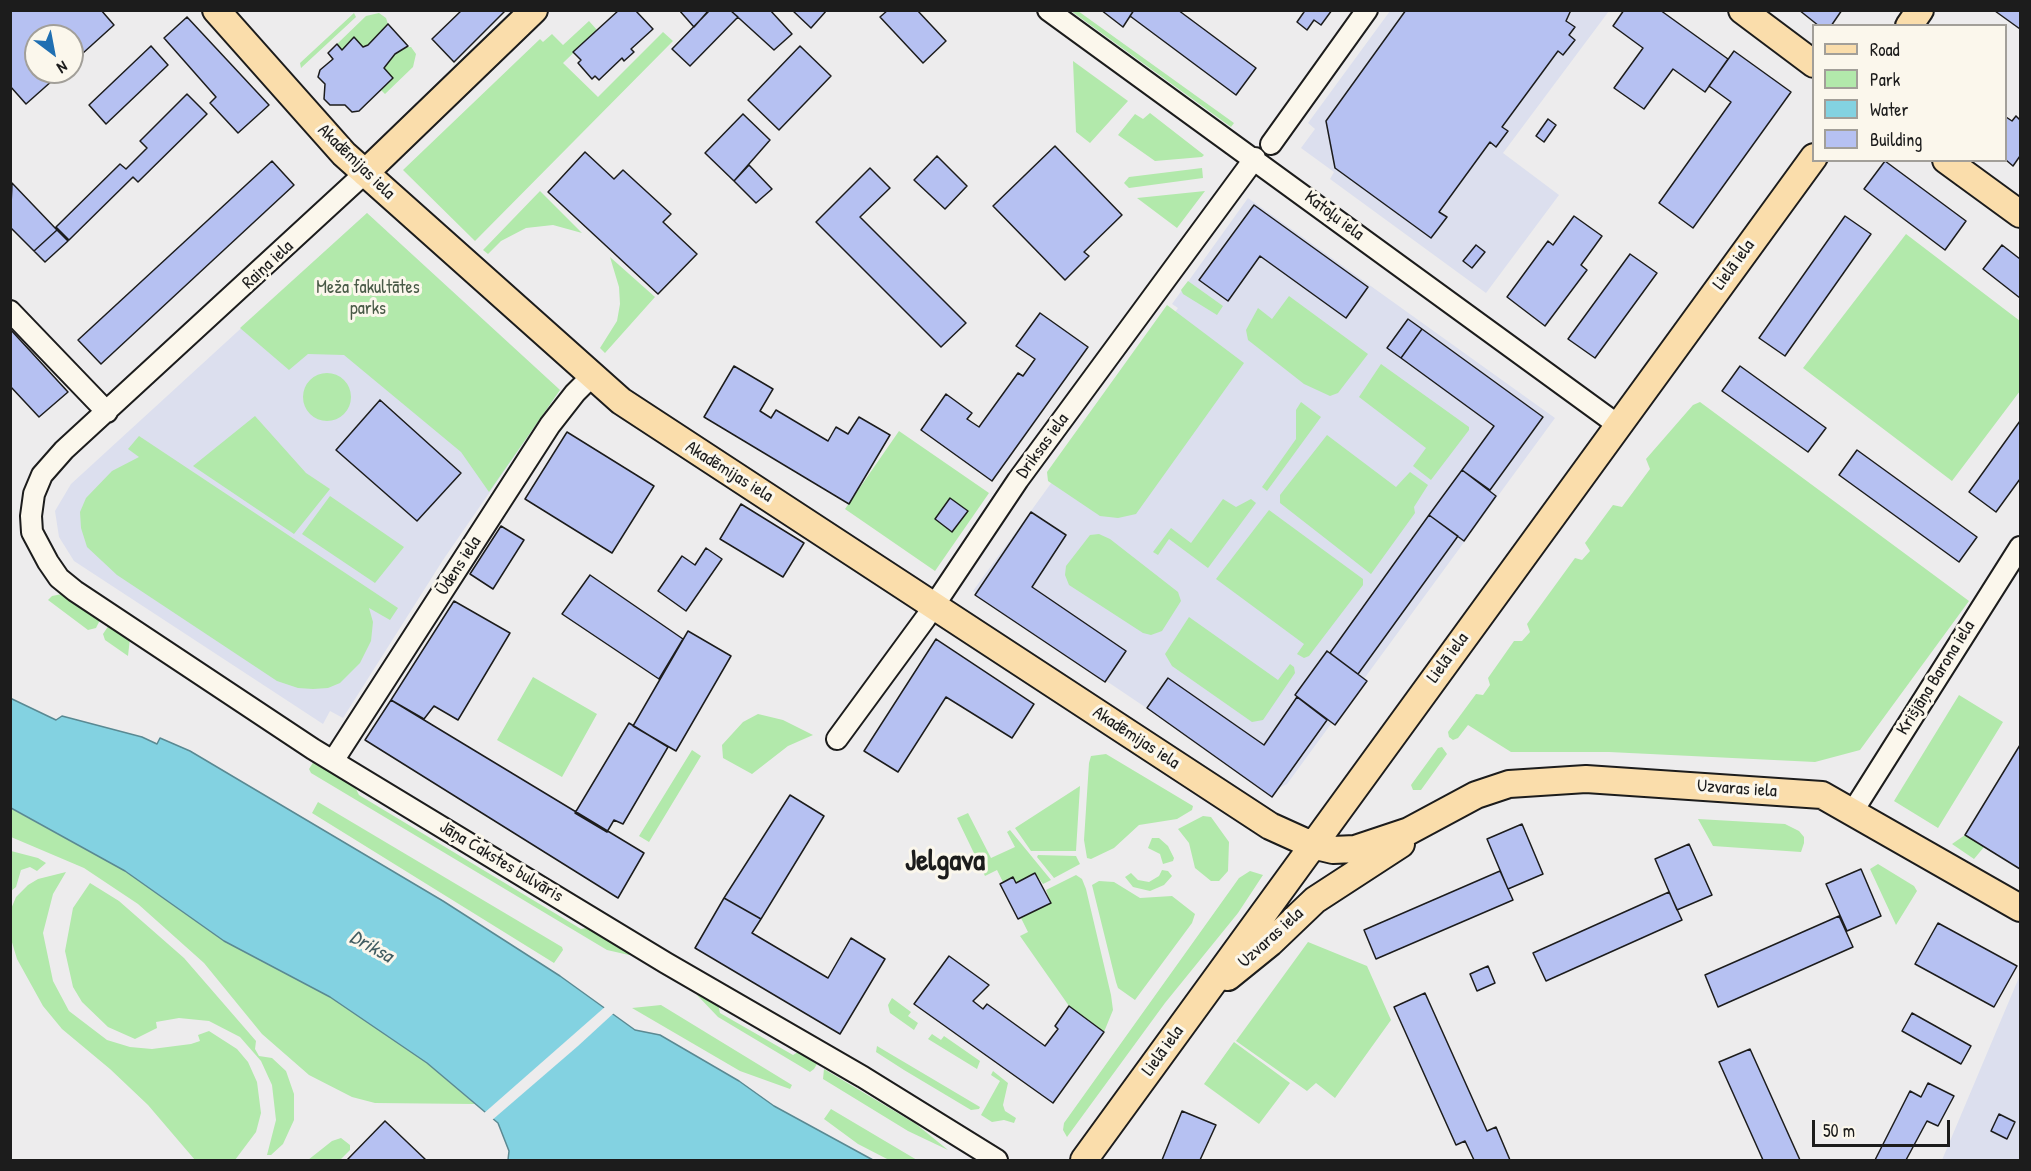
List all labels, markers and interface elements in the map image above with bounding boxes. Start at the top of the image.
north arrow [24,24,84,84]
legend [1812,24,2007,162]
text: Road [1870,37,1900,62]
text: N [53,56,72,79]
text: Park [1870,67,1900,92]
text: Water [1870,97,1908,122]
street label: Akadēmijas iela [313,120,399,204]
text: Building [1870,127,1922,152]
street label: Katoļu iela [1300,187,1368,245]
street label: Raiņa iela [238,236,298,294]
street label: Lielā iela [1709,236,1759,294]
park label: Meža fakultātes parks [316,277,420,320]
street label: Driksas iela [1012,409,1074,483]
street label: Akadēmijas iela [681,437,777,507]
street label: Ūdens iela [432,532,486,600]
street label: Krišjāņa Barona iela [1892,617,1980,739]
street label: Lielā iela [1423,629,1473,687]
street label: Akadēmijas iela [1089,702,1183,774]
street label: Uzvaras iela [1696,775,1778,803]
street label: Jāņa Čakstes bulvāris [435,817,567,907]
district label: Jelgava [905,844,985,880]
street label: Uzvaras iela [1234,903,1308,973]
water label: Driksa [345,925,397,969]
street label: Lielā iela [1138,1022,1188,1080]
scale bar [1815,1108,1953,1146]
text: 50 m [1823,1118,1855,1143]

